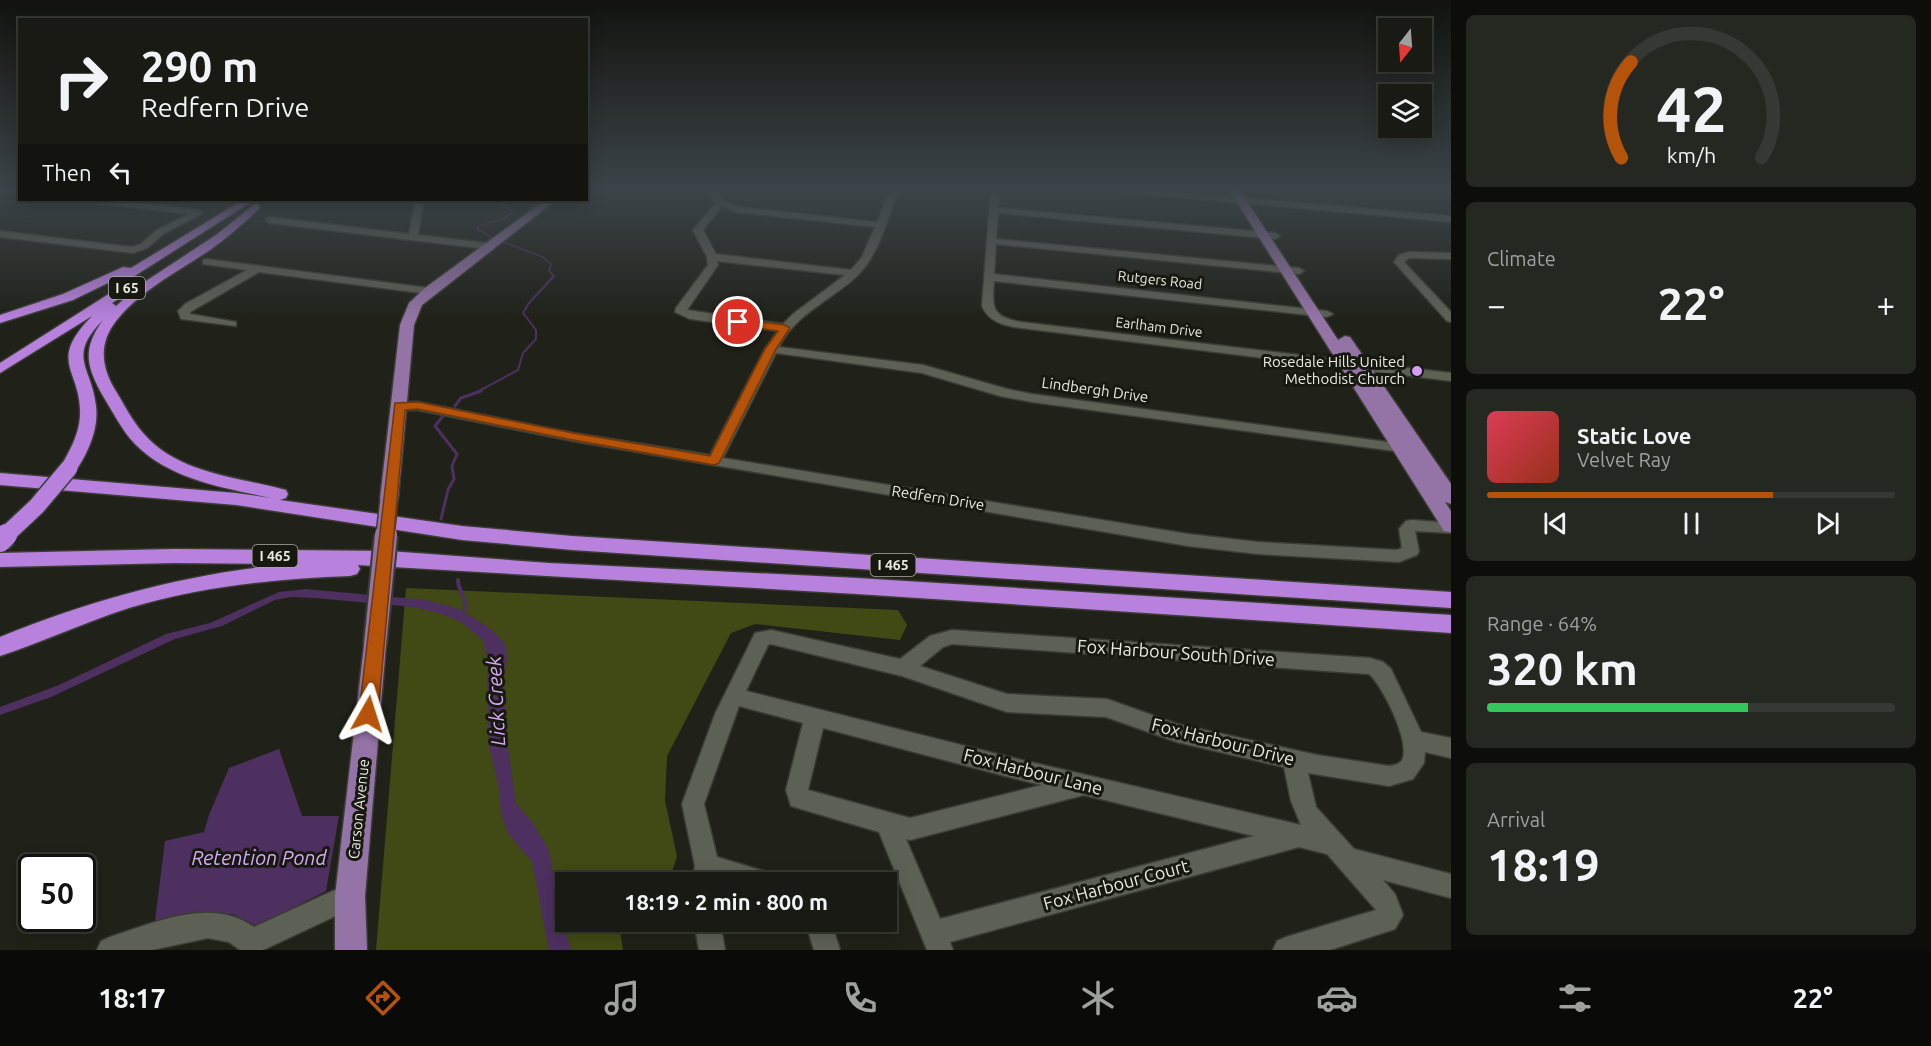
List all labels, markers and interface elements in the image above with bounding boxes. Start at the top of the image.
north arrow [1378,18,1432,72]
map controls [1378,18,1432,138]
icon: right [42,42,120,120]
text: 290 m [141,43,258,90]
text: 42 [1656,74,1726,144]
button: layers [1378,84,1432,138]
text: Redfern Drive [141,92,309,122]
text: km/h [1666,143,1716,167]
icon: left [104,156,137,189]
text: Then [42,160,92,185]
text: Climate [1487,247,1556,270]
street label: Rutgers Road [1117,268,1203,292]
road number: I 65 [109,277,145,299]
text: 22° [1658,278,1724,329]
text: − [1487,286,1506,323]
text: + [1876,286,1895,323]
pin [712,296,763,347]
icon: arrive [721,305,754,338]
street label: Earlham Drive [1115,314,1203,340]
place label: Rosedale Hills United Methodist Church [1263,353,1405,387]
marker: Rosedale Hills United Methodist Church [1410,364,1424,378]
street label: Lindbergh Drive [1041,374,1149,405]
text: Static Love [1577,423,1692,448]
text: Velvet Ray [1577,448,1671,471]
street label: Redfern Drive [891,482,986,513]
icon: previous [1539,507,1572,540]
icon: pause [1675,507,1708,540]
icon: next [1811,507,1844,540]
road number: I 465 [252,545,298,567]
road number: I 465 [870,554,916,576]
text: Range · 64% [1487,612,1597,635]
street label: Fox Harbour South Drive [1077,635,1276,669]
text: 320 km [1487,643,1638,694]
water label: Lick Creek [482,655,509,746]
position arrow [336,682,400,746]
street label: Fox Harbour Drive [1150,714,1297,768]
street label: Fox Harbour Lane [962,744,1105,798]
street label: Carson Avenue [345,758,372,860]
text: Arrival [1487,808,1545,831]
text: 18:19 [1487,839,1600,890]
water label: Retention Pond [191,846,327,869]
speed limit sign: 50 [18,854,96,932]
street label: Fox Harbour Court [1041,855,1191,913]
text: 18:19 · 2 min · 800 m [624,889,828,914]
icon: directions [362,977,404,1019]
icon: music [601,977,643,1019]
icon: phone [839,977,881,1019]
icon: climate [1077,977,1119,1019]
icon: car [1316,977,1358,1019]
icon: filters [1554,977,1596,1019]
text: 18:17 [98,983,166,1013]
text: 22° [1793,983,1833,1013]

